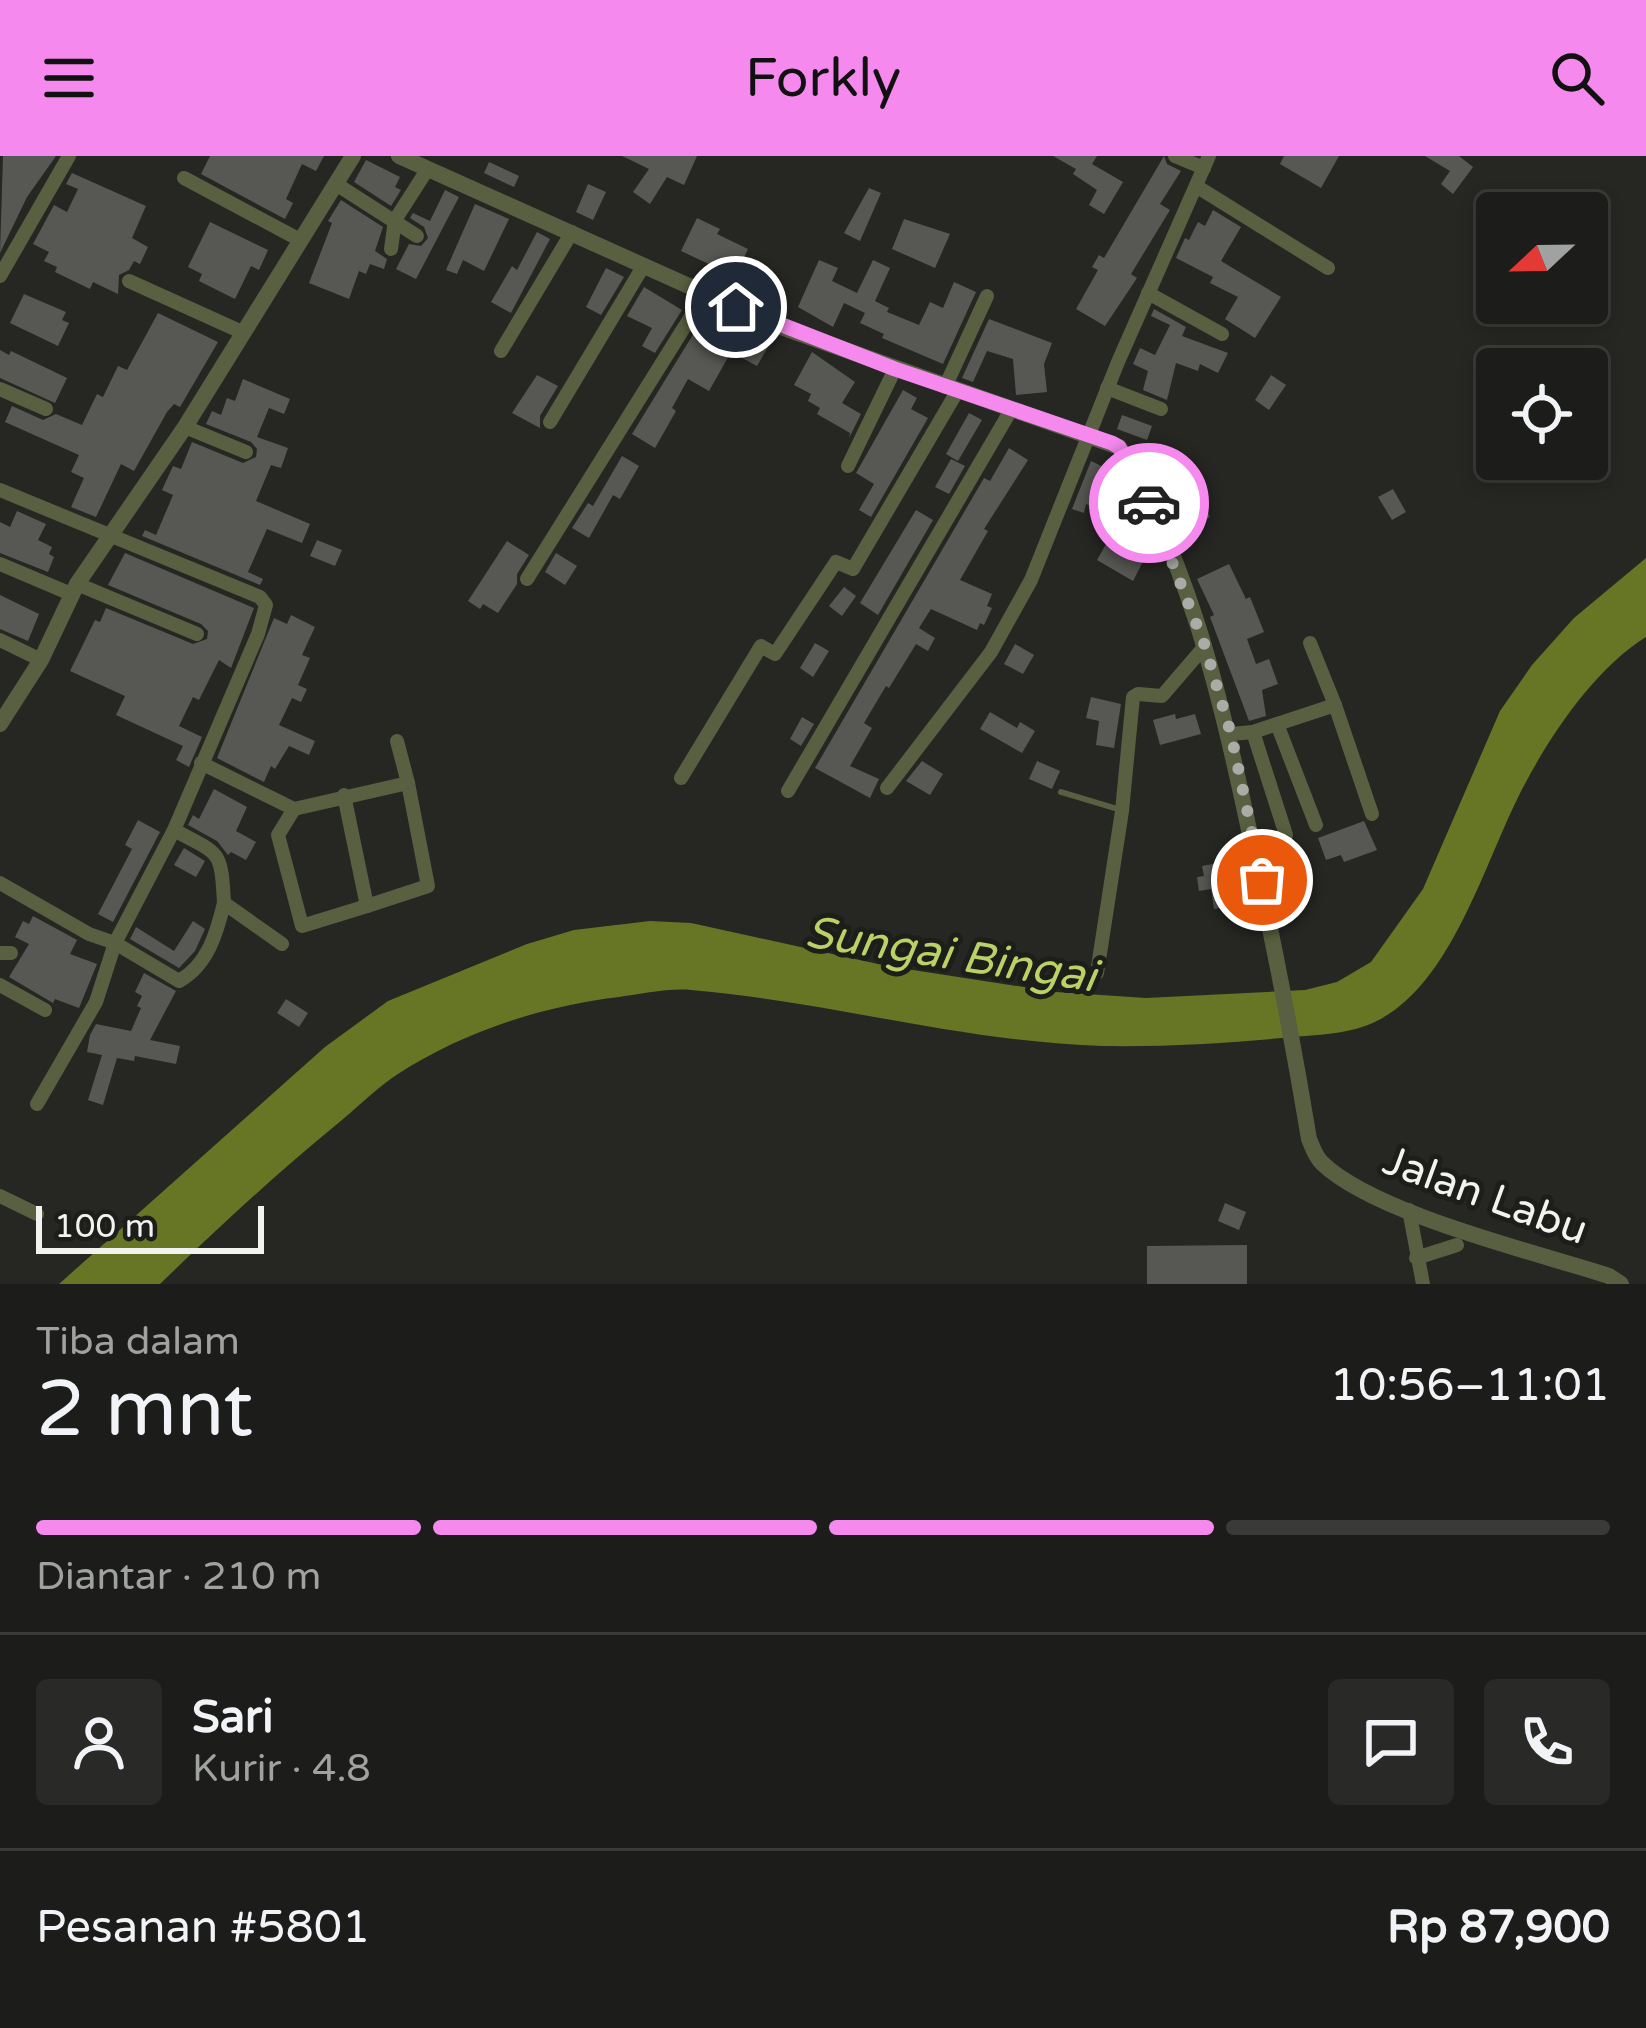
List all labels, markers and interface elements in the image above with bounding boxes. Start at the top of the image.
icon: menu [36,45,102,111]
icon: search [1544,45,1610,111]
text: Forkly [745,46,901,111]
north arrow [1476,192,1608,324]
map controls [1476,192,1608,480]
pin [685,256,787,358]
icon: home [703,274,769,340]
button: locate [1476,348,1608,480]
courier [1089,443,1209,563]
icon: car [1116,470,1182,536]
pin [1211,829,1313,931]
icon: bag [1229,847,1295,913]
water label: Sungai Bingai [802,905,1104,1005]
street label: Jalan Labu [1376,1135,1595,1256]
scale bar [36,1200,264,1253]
text: 100 m [54,1207,155,1246]
text: Tiba dalam [36,1318,240,1365]
text: 10:56–11:01 [1330,1359,1610,1413]
text: 2 mnt [36,1363,253,1457]
text: Diantar · 210 m [36,1553,321,1600]
button: person [36,1679,162,1805]
button: chat [1328,1679,1454,1805]
button: phone [1484,1679,1610,1805]
text: Sari [192,1691,273,1745]
text: Kurir · 4.8 [192,1745,371,1792]
text: Pesanan #5801 [36,1901,370,1955]
text: Rp 87,900 [1387,1901,1610,1955]

